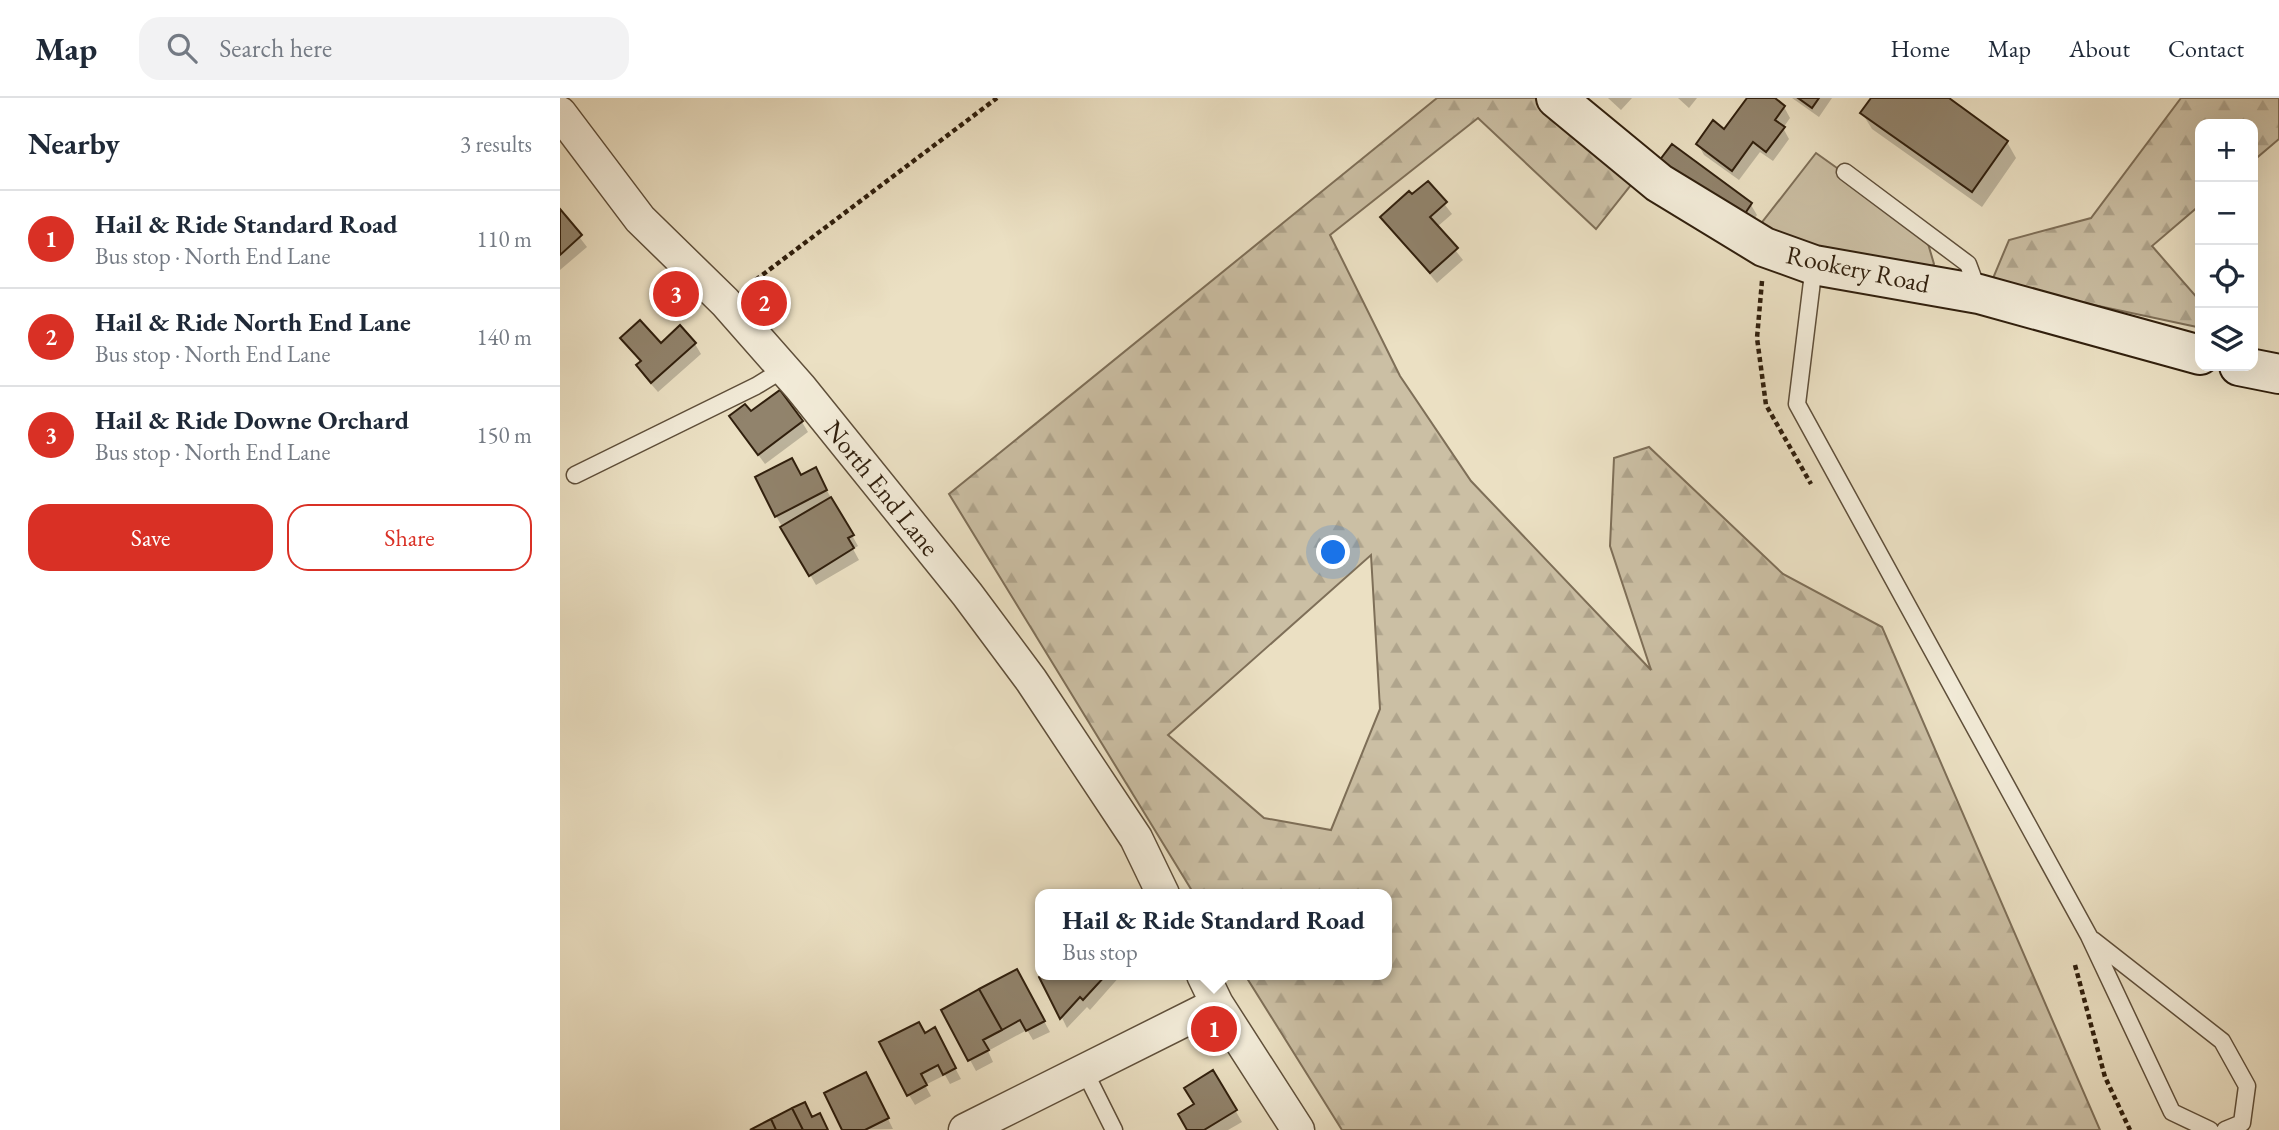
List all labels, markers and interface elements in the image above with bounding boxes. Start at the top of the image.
search box [139,17,629,80]
text: Map [35,27,97,70]
icon: search [163,29,201,67]
text: Search here [219,31,332,65]
text: Home [1890,33,1950,64]
text: Map [1988,33,2031,64]
text: About [2069,33,2130,64]
text: Contact [2168,33,2244,64]
map controls [2195,119,2258,371]
button: + [2195,119,2258,182]
text: Nearby [28,124,120,163]
text: 3 results [460,129,532,159]
button: − [2195,182,2258,245]
text: Hail & Ride Standard Road [95,207,398,241]
text: 1 [45,224,57,254]
text: 110 m [476,224,532,254]
street label: Rookery Road [1783,237,1934,301]
text: Bus stop · North End Lane [95,241,330,271]
button: locate [2195,245,2258,308]
pin: 3 [653,268,699,320]
pin: 2 [741,277,787,329]
text: Hail & Ride North End Lane [95,305,411,339]
button: layers [2195,308,2258,371]
text: 2 [45,322,57,352]
text: 140 m [476,322,532,352]
text: Bus stop · North End Lane [95,339,330,369]
text: Hail & Ride Downe Orchard [95,403,409,437]
street label: North End Lane [817,413,947,563]
text: 3 [45,420,57,450]
text: 150 m [476,420,532,450]
text: Bus stop · North End Lane [95,437,330,467]
button: Save [28,504,273,571]
button: Share [287,504,532,571]
your location [1316,535,1350,569]
popup [1035,889,1392,980]
text: Hail & Ride Standard Road [1062,903,1365,937]
text: Bus stop [1062,937,1138,967]
pin: 1 [1191,1003,1237,1055]

